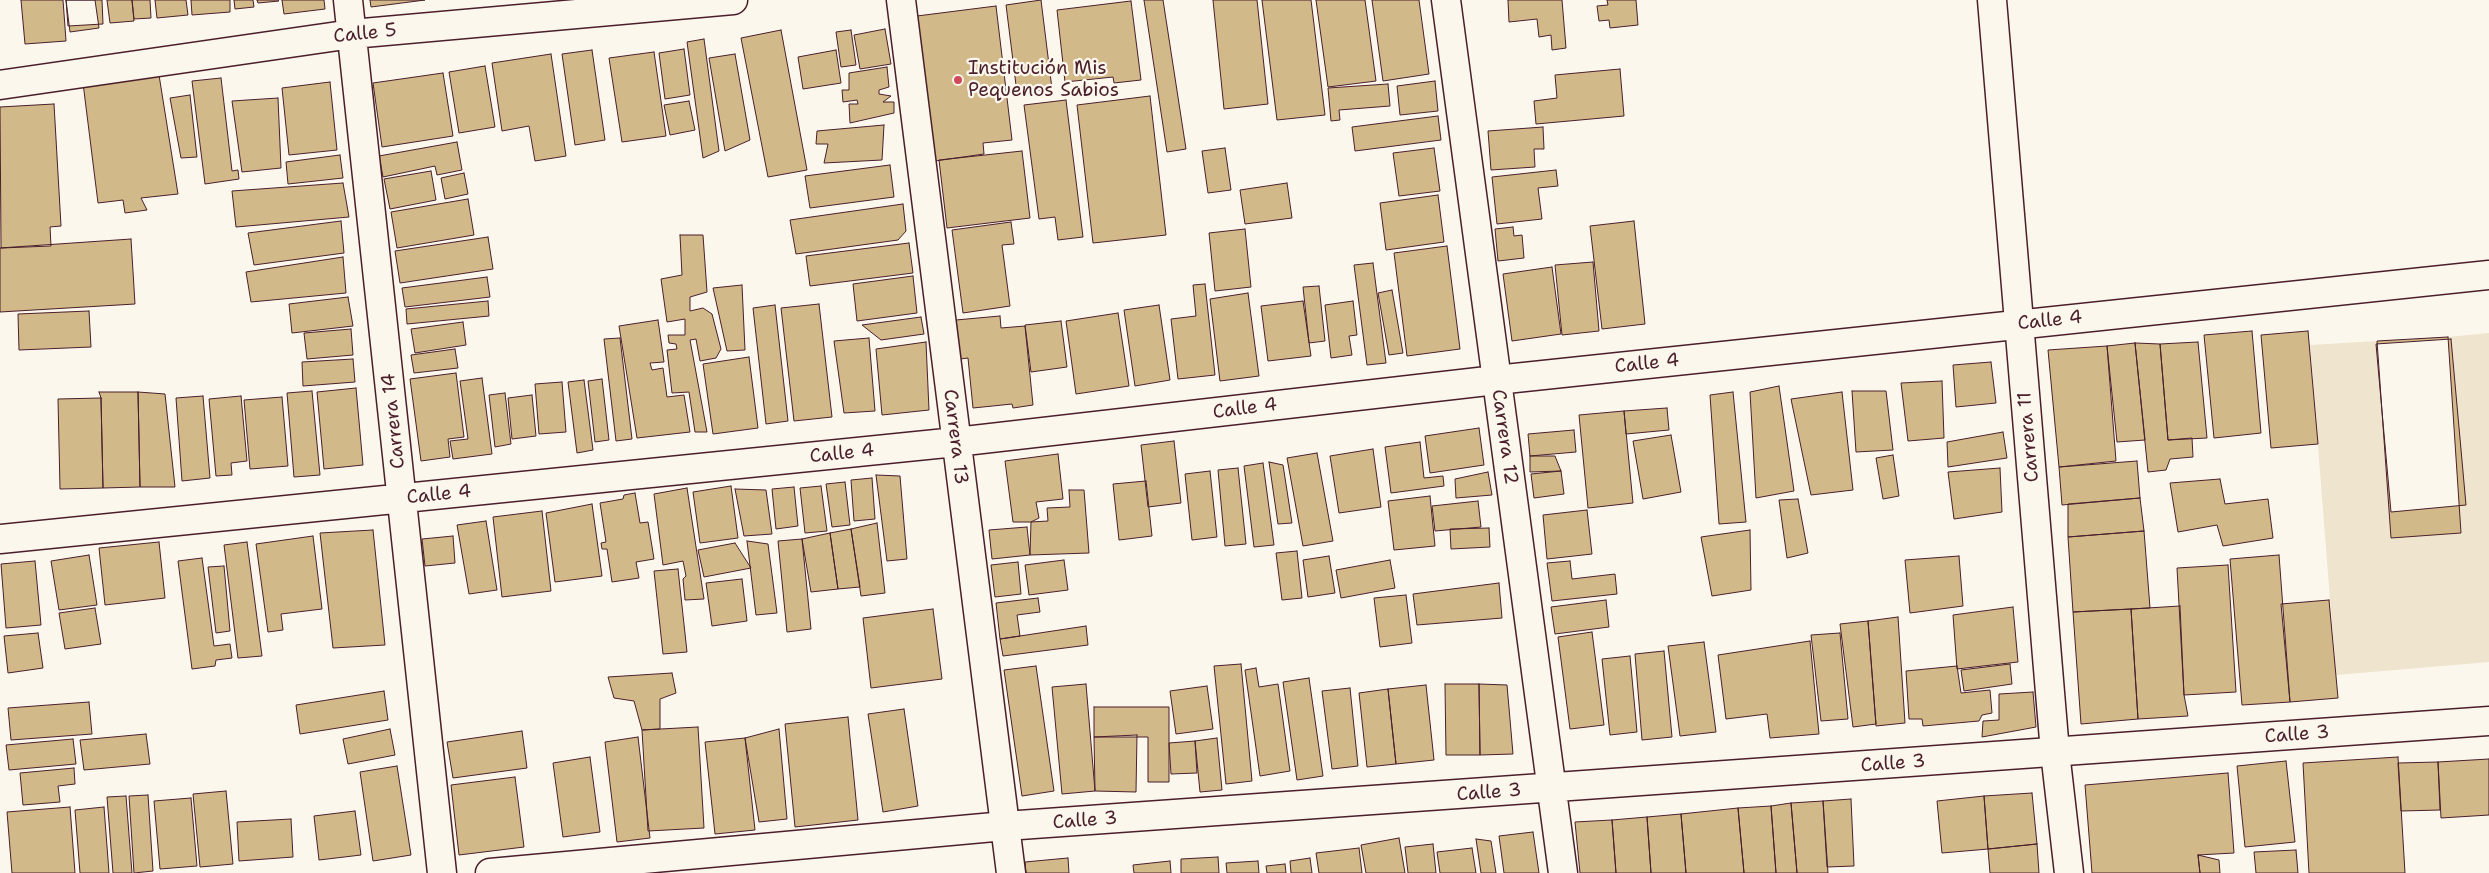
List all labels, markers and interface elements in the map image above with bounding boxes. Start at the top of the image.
street label: Calle 5 [332,19,398,49]
place label: Institución Mis Pequenos Sabios [968,58,1119,102]
marker: Institución Mis Pequenos Sabios [952,74,964,86]
street label: Calle 4 [2017,306,2083,336]
street label: Calle 4 [1614,349,1680,379]
street label: Carrera 14 [378,372,410,470]
street label: Carrera 13 [938,388,972,486]
street label: Carrera 12 [1486,388,1522,486]
street label: Carrera 11 [2014,391,2044,483]
street label: Calle 4 [1211,394,1279,424]
street label: Calle 4 [809,439,875,469]
street label: Calle 4 [406,480,472,510]
street label: Calle 3 [2264,721,2330,749]
street label: Calle 3 [1860,750,1926,778]
street label: Calle 3 [1456,779,1522,807]
street label: Calle 3 [1052,807,1118,835]

